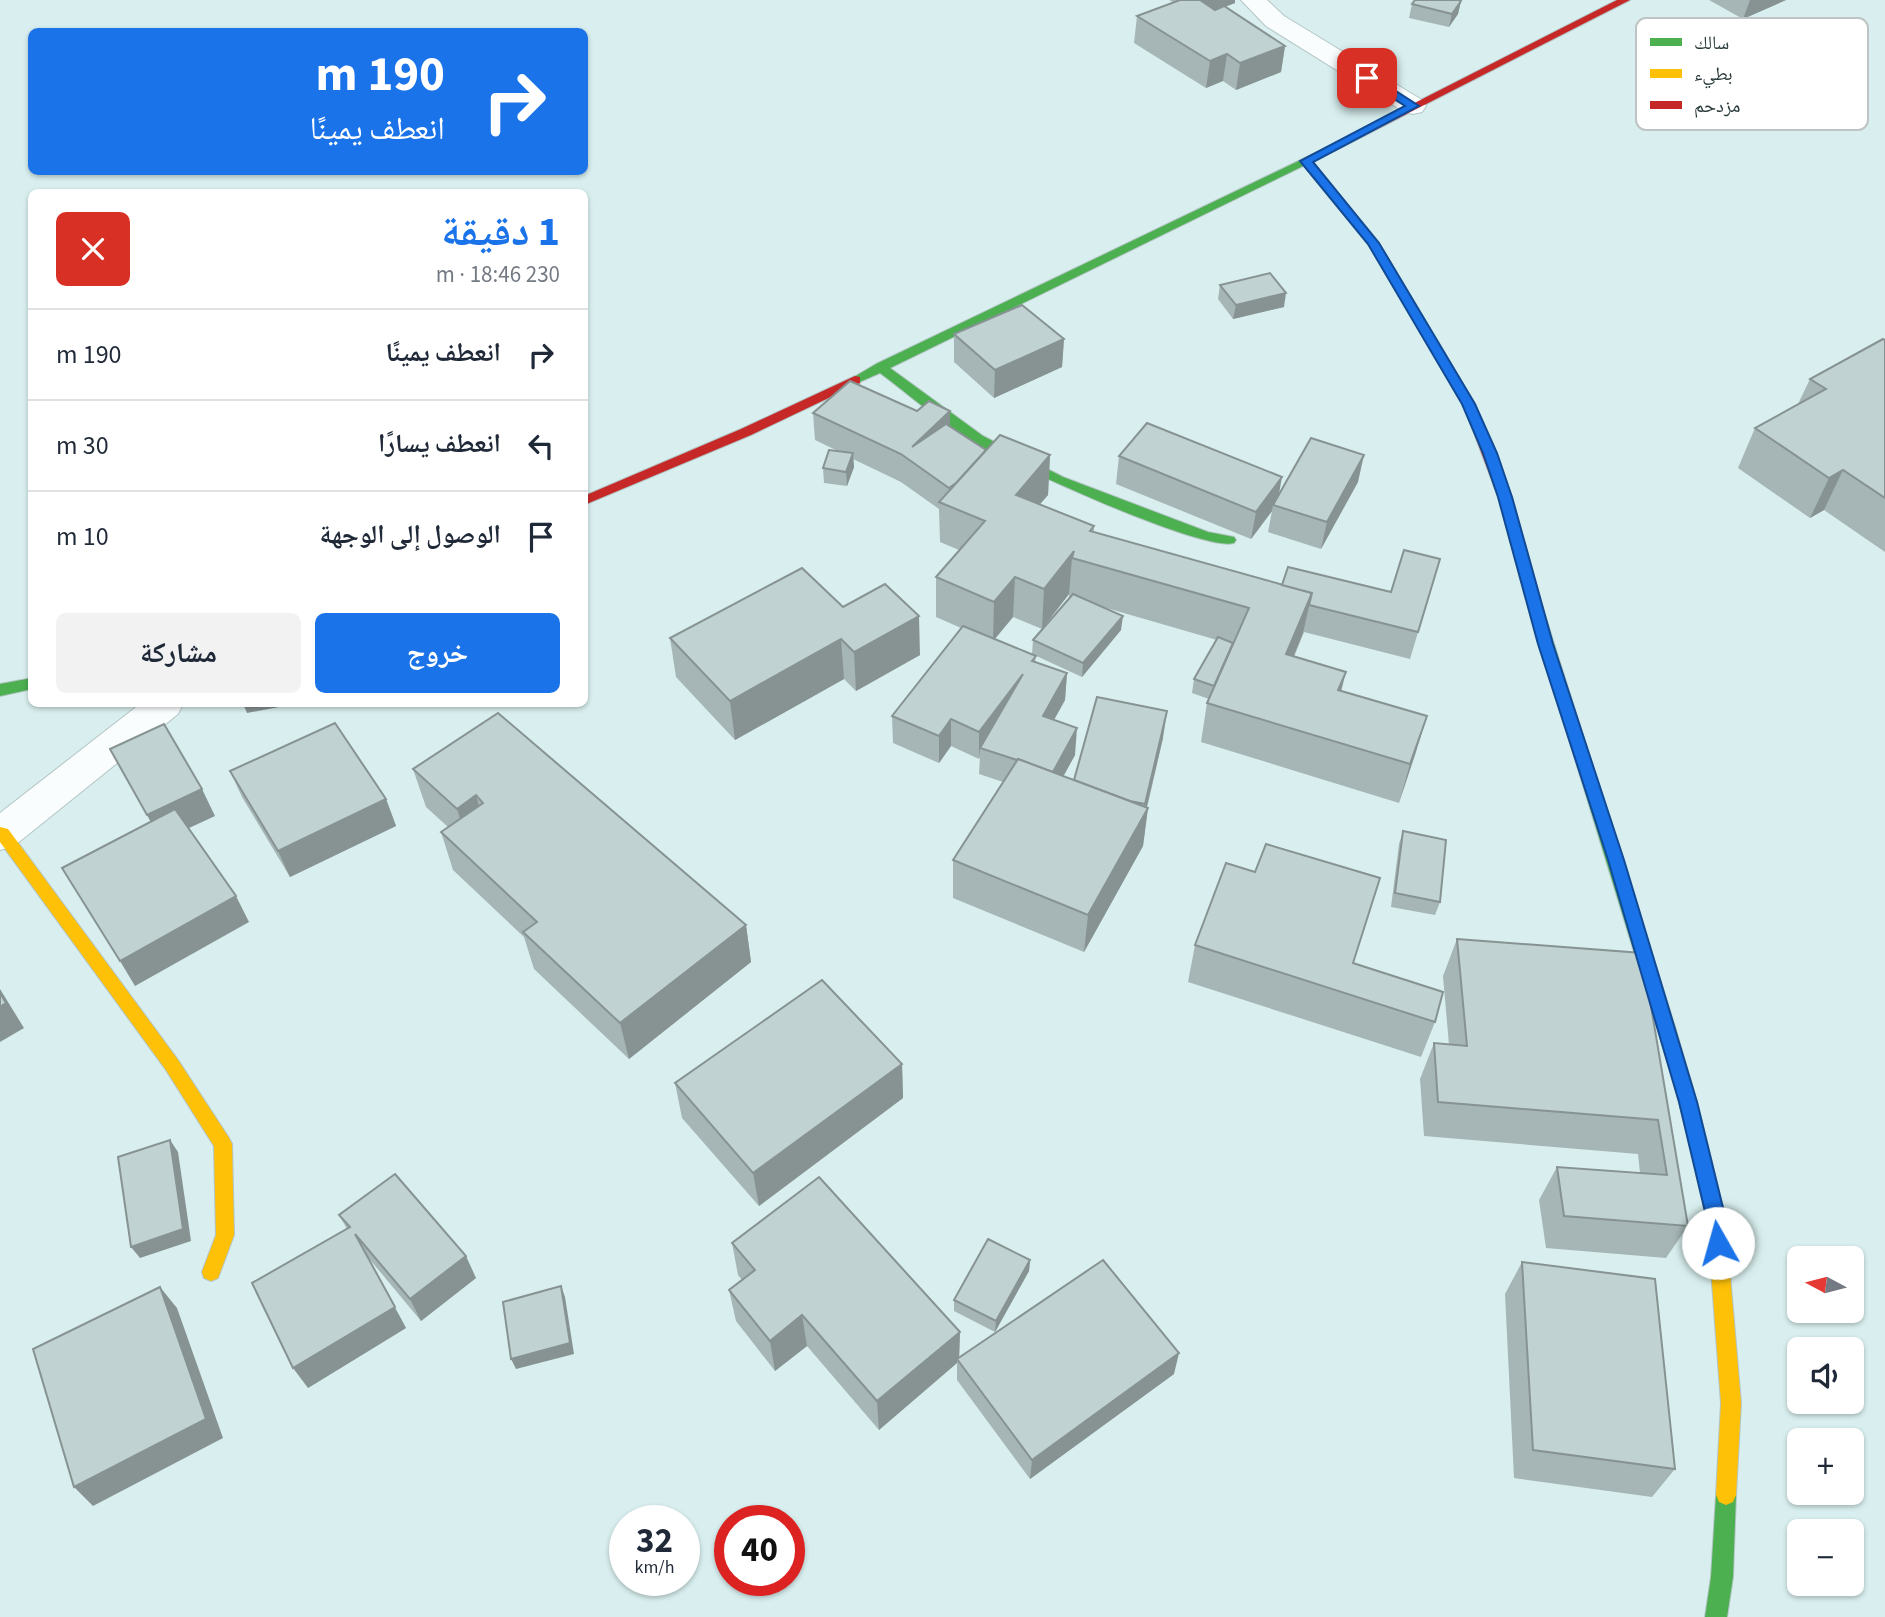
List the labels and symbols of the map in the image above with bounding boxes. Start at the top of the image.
legend [1636,18,1868,130]
text: سالك [1694,30,1729,57]
pin [1337,48,1397,108]
text: بطيء [1694,61,1733,89]
text: مزدحم [1694,93,1740,120]
position arrow [1681,1206,1755,1280]
north arrow [1787,1246,1864,1323]
speed limit sign: 40 [714,1505,805,1596]

